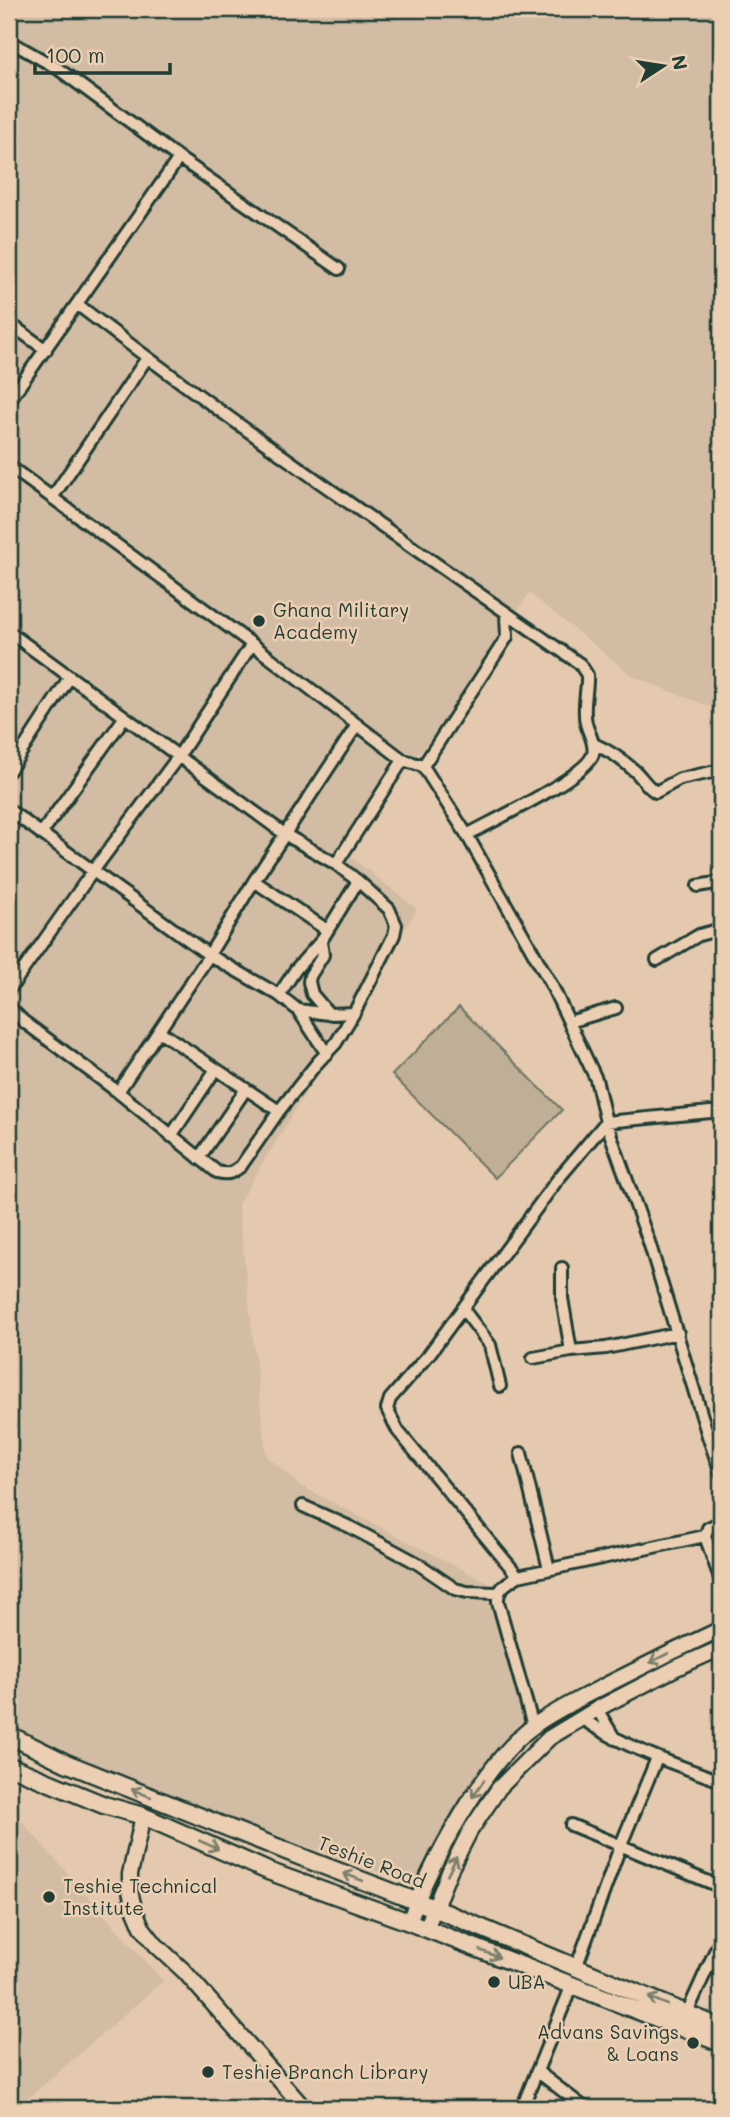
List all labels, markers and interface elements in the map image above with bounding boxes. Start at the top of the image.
scale bar [35,32,170,76]
north arrow [628,32,698,102]
text: 100 m [46,41,105,68]
text: N [666,53,694,72]
place label: Ghana Military Academy [273,597,409,644]
marker: Ghana Military Academy [251,613,267,629]
one-way arrow [650,1652,670,1666]
one-way arrow [471,1780,486,1799]
one-way arrow [131,1786,153,1799]
street label: Teshie Road [315,1830,430,1894]
one-way arrow [198,1839,219,1852]
one-way arrow [446,1856,460,1877]
one-way arrow [342,1870,364,1882]
place label: Teshie Technical Institute [63,1873,217,1920]
marker: Teshie Technical Institute [41,1889,57,1905]
one-way arrow [479,1949,500,1961]
place label: UBA [508,1969,546,1994]
marker: UBA [486,1974,502,1990]
one-way arrow [648,1994,670,2007]
place label: Advans Savings & Loans [537,2019,679,2066]
marker: Advans Savings & Loans [685,2035,701,2051]
place label: Teshie Branch Library [222,2059,428,2084]
marker: Teshie Branch Library [200,2064,216,2080]

